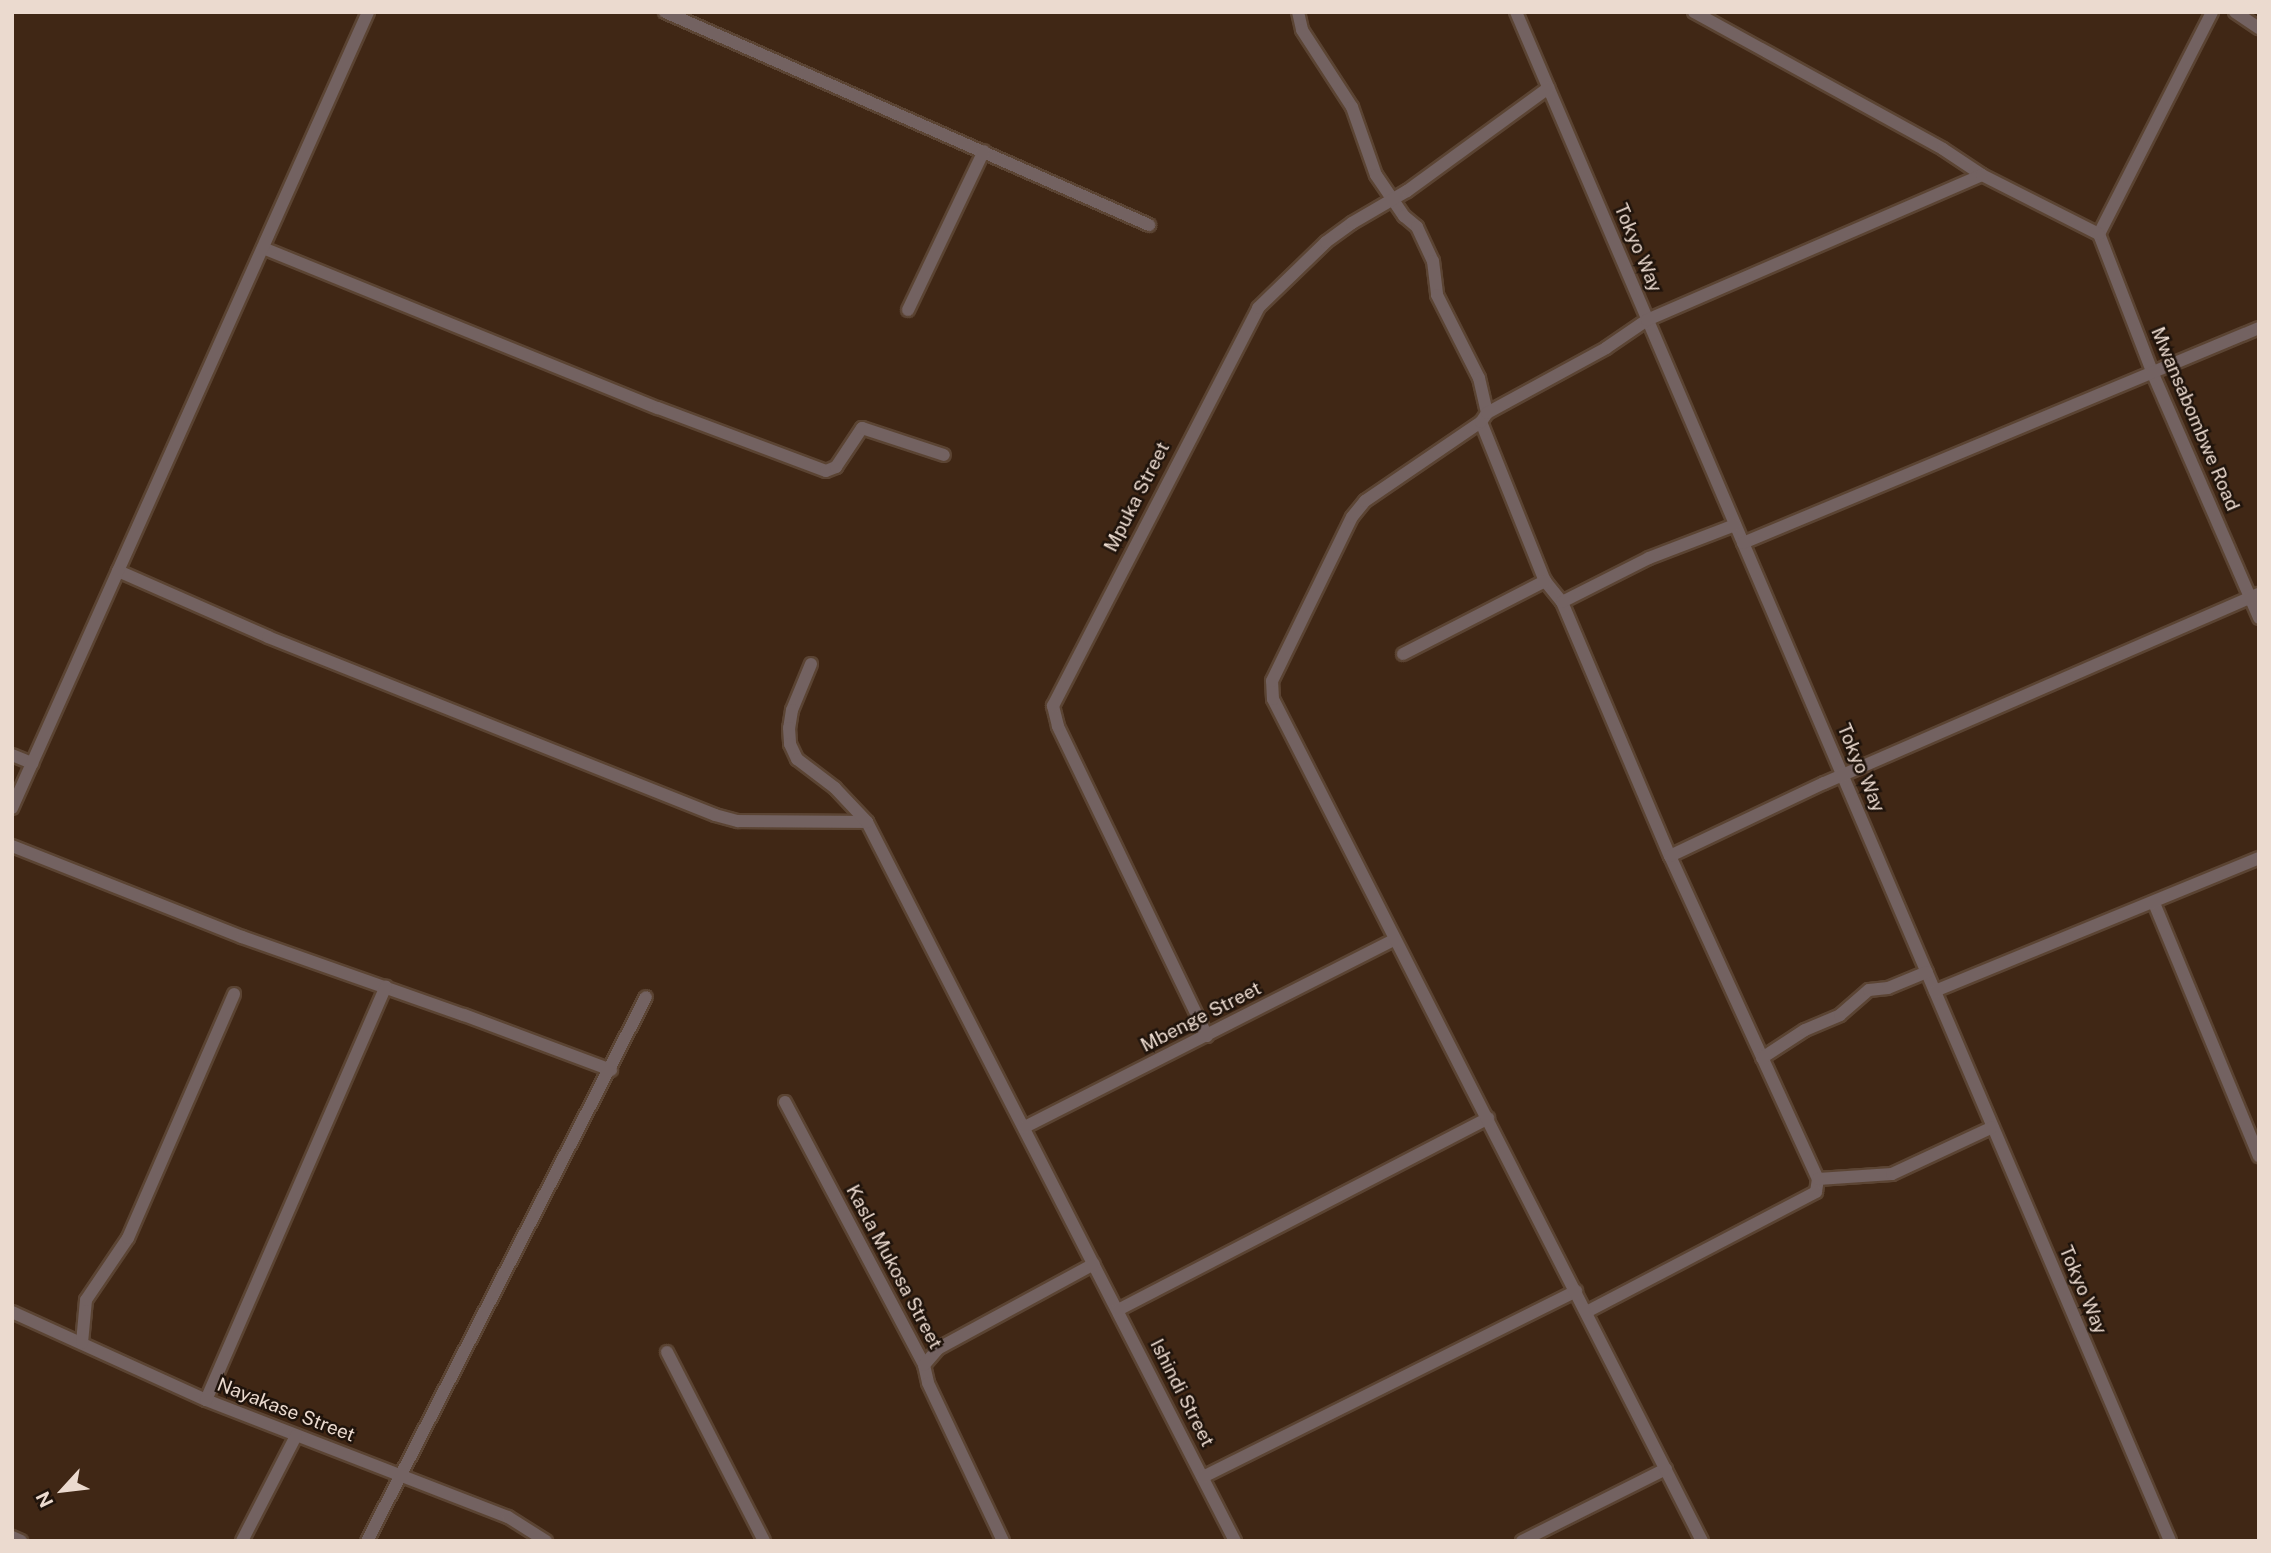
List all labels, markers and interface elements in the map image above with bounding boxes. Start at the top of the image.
street label: Tokyo Way [1609,200,1667,296]
street label: Mwansabombwe Road [2146,324,2244,514]
street label: Mpuka Street [1100,438,1174,556]
street label: Tokyo Way [1832,720,1890,816]
street label: Mbenge Street [1137,977,1265,1057]
street label: Kasla Mukosa Street [841,1181,947,1353]
street label: Tokyo Way [2054,1242,2112,1338]
street label: Ishindi Street [1145,1335,1219,1451]
street label: Nayakase Street [214,1373,358,1447]
north arrow [28,1455,98,1525]
text: N [31,1488,57,1511]

